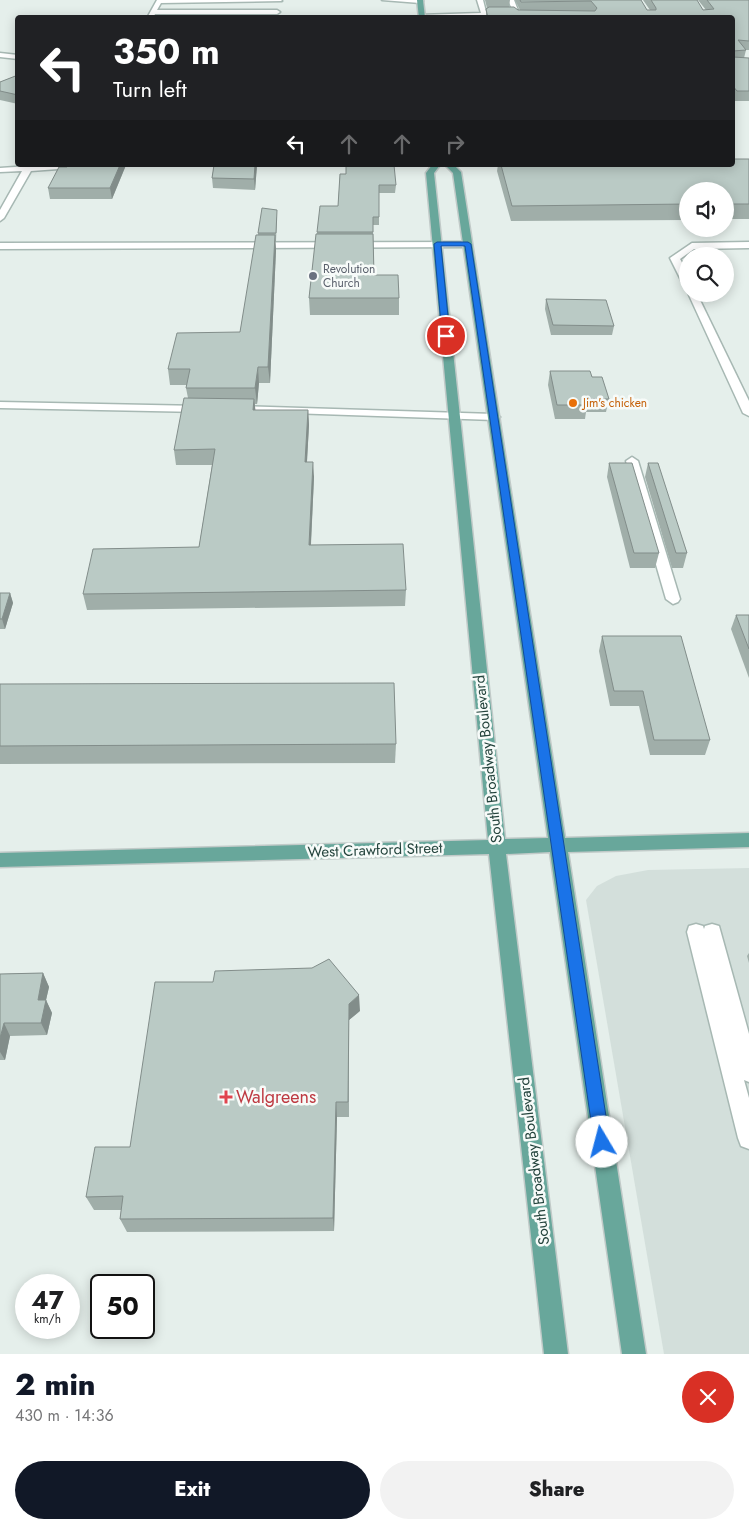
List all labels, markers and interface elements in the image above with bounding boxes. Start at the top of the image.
text: 350 m [113,27,220,77]
icon: left [30,35,95,100]
text: Turn left [113,73,187,105]
icon: left [282,130,310,158]
icon: ahead [335,130,363,158]
icon: ahead [388,130,416,158]
icon: right [441,130,469,158]
map controls [679,182,734,302]
button: sound [679,182,734,237]
button: search [679,247,734,302]
place label: Revolution Church [323,260,375,292]
marker: Revolution Church [307,270,319,282]
pin [425,315,467,357]
icon: arrive [432,322,460,350]
place label: Jim's chicken [581,394,647,412]
marker: Jim's chicken [567,397,579,409]
street label: South Broadway Boulevard [468,674,508,844]
street label: West Crawford Street [307,837,443,863]
street label: South Broadway Boulevard [513,1076,555,1246]
place label: Walgreens [236,1084,316,1110]
marker: Walgreens [220,1091,232,1103]
position arrow [575,1115,627,1167]
speed limit sign: 50 [90,1274,155,1339]
text: 47 [31,1282,64,1318]
text: km/h [34,1310,61,1328]
text: 2 min [15,1363,96,1406]
button: close [682,1371,734,1423]
text: 430 m · 14:36 [15,1404,114,1427]
button: Exit [15,1461,370,1519]
button: Share [380,1461,734,1519]

